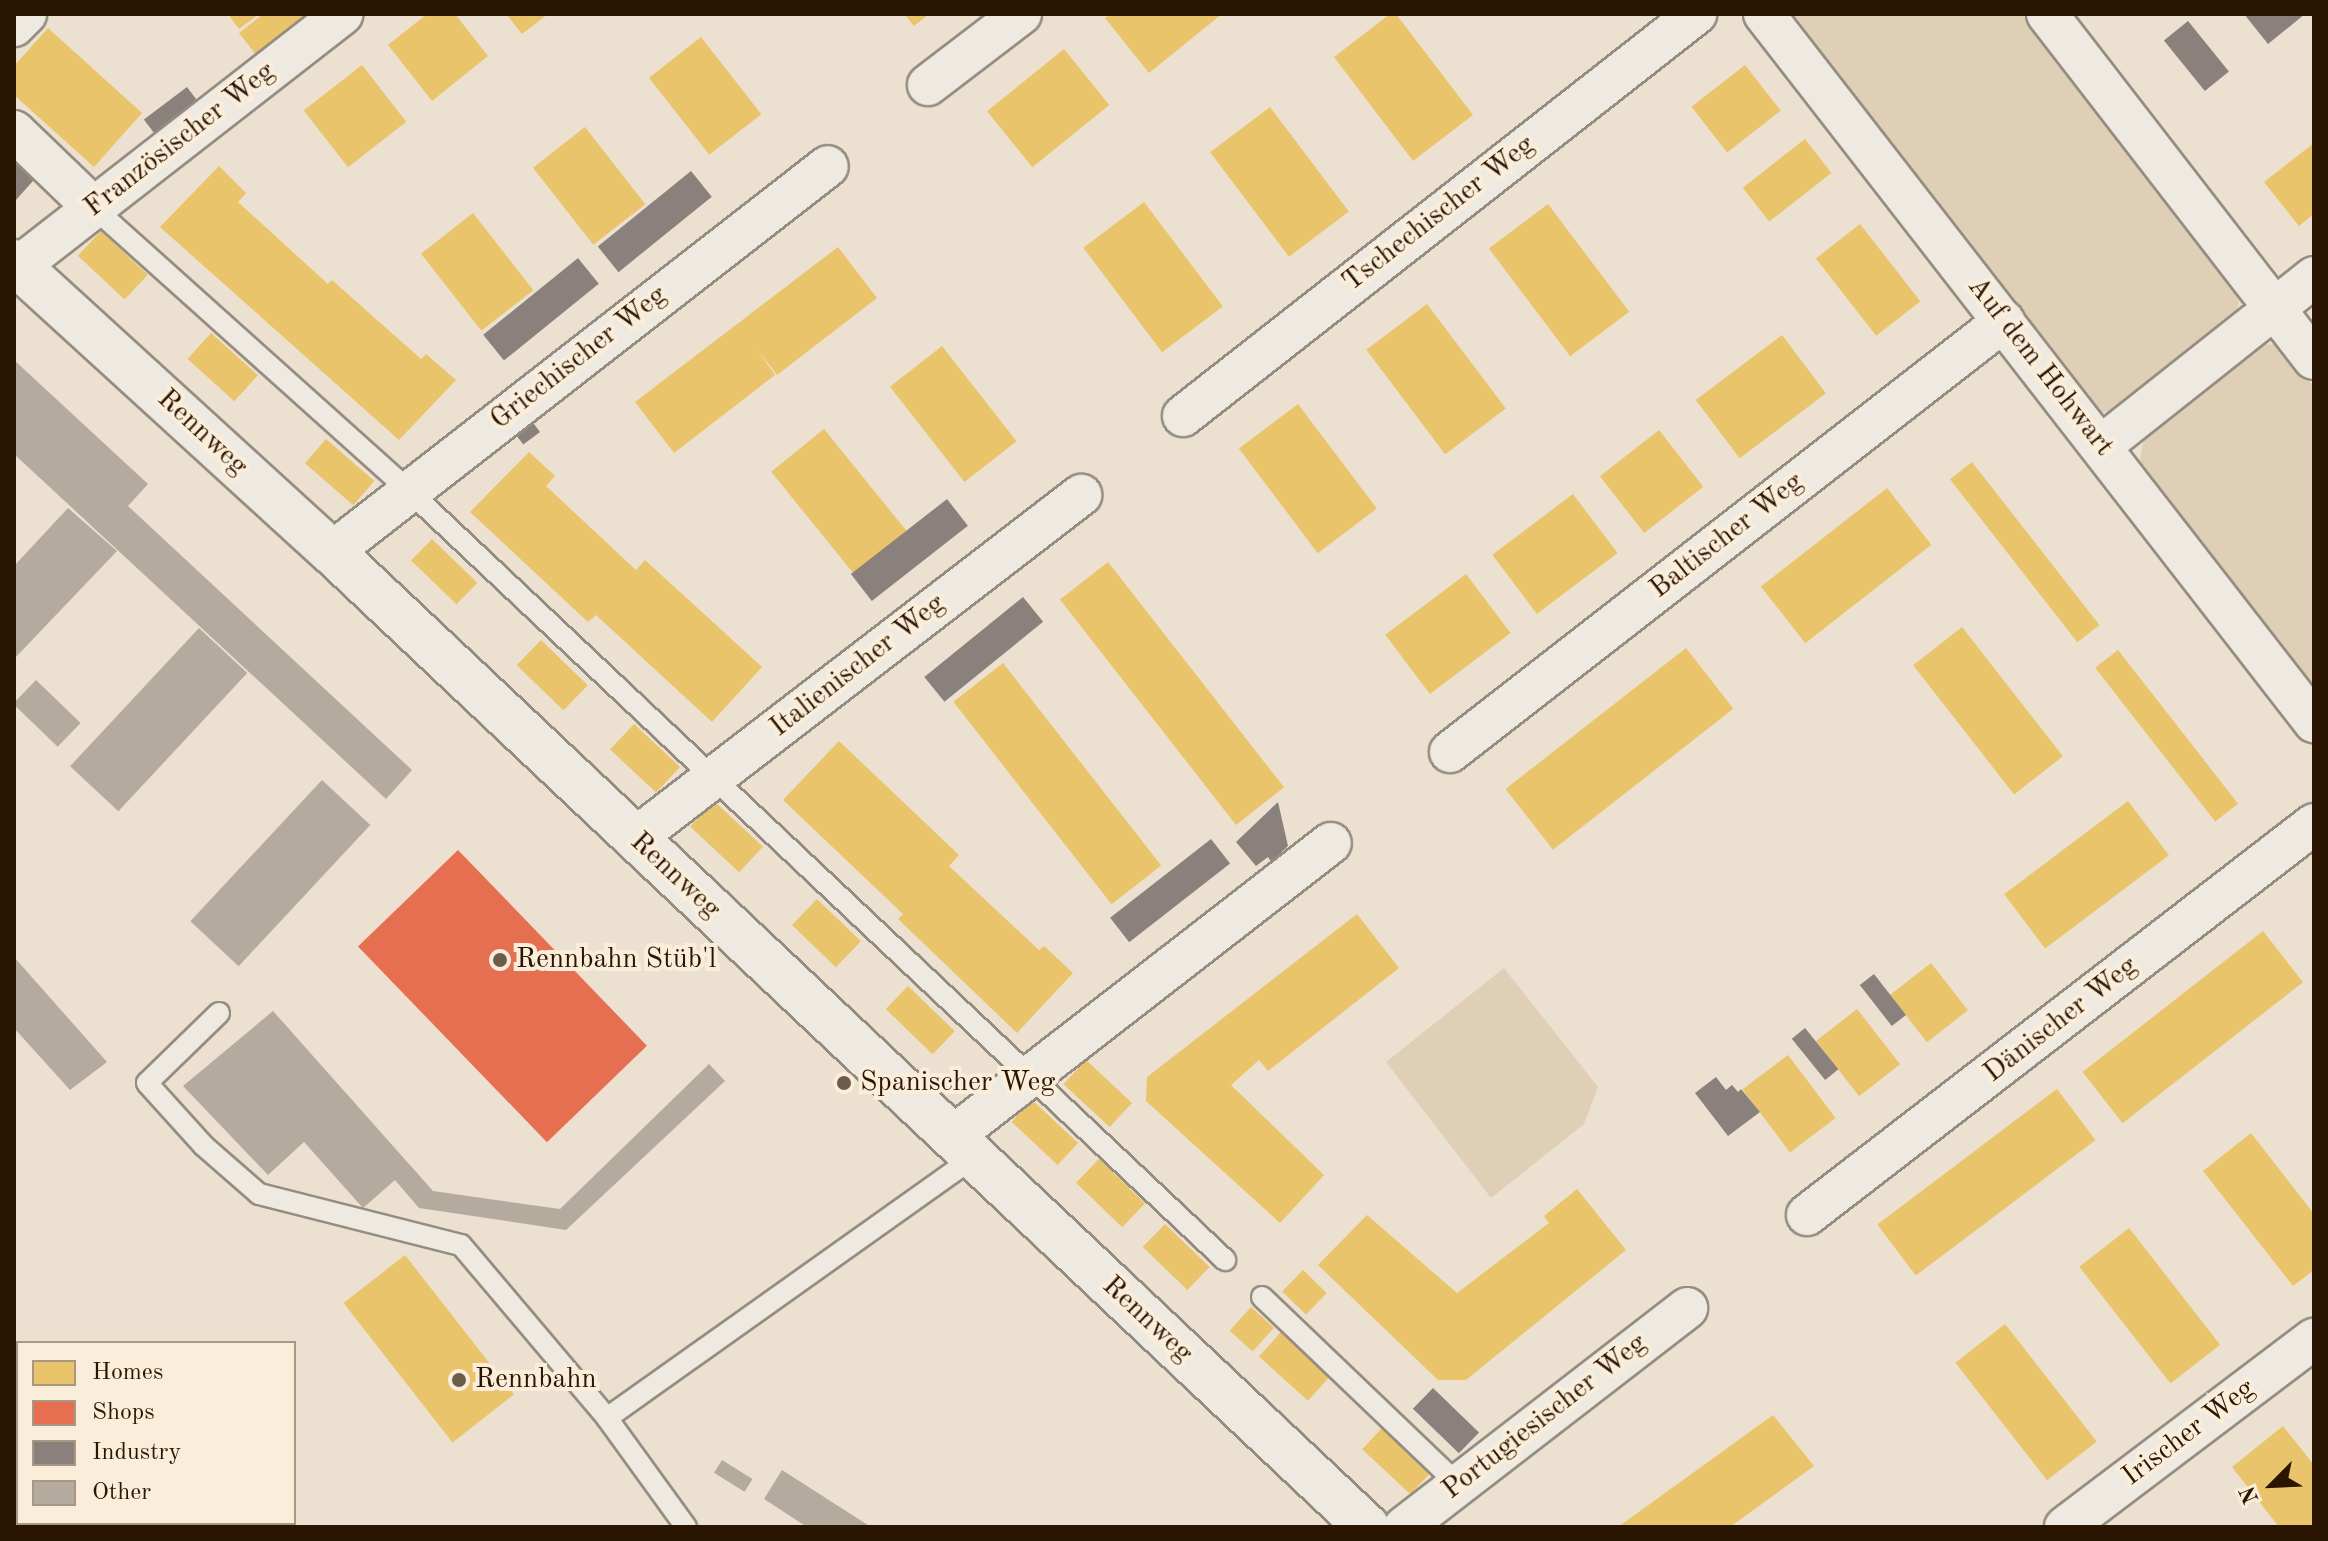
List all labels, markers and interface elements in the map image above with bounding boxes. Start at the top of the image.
street label: Französischer Weg [78,55,282,225]
street label: Tschechischer Weg [1336,129,1542,299]
street label: Auf dem Hohwart [1960,271,2120,463]
street label: Griechischer Weg [484,279,674,437]
street label: Rennweg [150,383,254,483]
street label: Baltischer Weg [1644,466,1810,606]
street label: Italienischer Weg [764,587,952,745]
street label: Rennweg [623,826,727,926]
place label: Rennbahn Stüb'l [516,943,716,977]
street label: Dänischer Weg [1978,950,2144,1090]
marker: Rennbahn Stüb'l [491,951,509,969]
place label: Spanischer Weg [860,1066,1055,1100]
marker: Spanischer Weg [835,1074,853,1092]
street label: Rennweg [1095,1270,1199,1370]
street label: Portugiesischer Weg [1436,1327,1654,1507]
legend [16,1341,296,1525]
text: Homes [92,1361,163,1385]
place label: Rennbahn [475,1363,597,1397]
marker: Rennbahn [450,1371,468,1389]
street label: Irischer Weg [2116,1372,2262,1494]
text: Shops [92,1401,155,1425]
text: Industry [92,1441,181,1465]
north arrow [2232,1445,2312,1525]
text: Other [92,1481,151,1505]
text: N [2237,1483,2264,1507]

